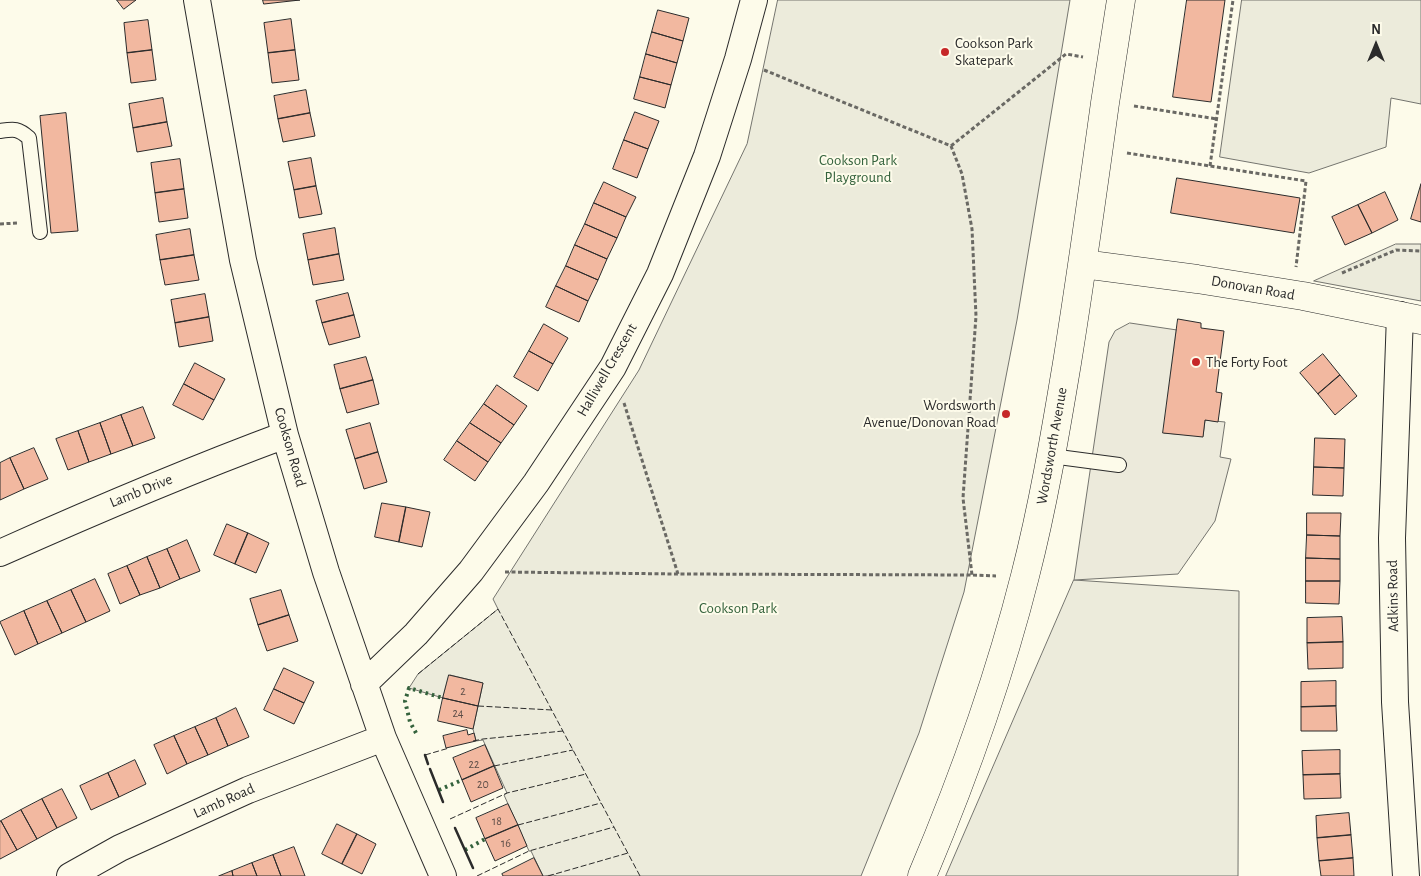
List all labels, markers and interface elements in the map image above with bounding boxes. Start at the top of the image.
north arrow [1351,20,1401,70]
text: N [1371,23,1381,37]
place label: Cookson Park Skatepark [955,34,1033,69]
marker: Cookson Park Skatepark [939,46,951,58]
park label: Cookson Park Playground [819,151,897,186]
street label: Donovan Road [1210,272,1296,304]
street label: Halliwell Crescent [573,320,641,420]
place label: The Forty Foot [1206,353,1288,371]
marker: The Forty Foot [1190,356,1202,368]
street label: Wordsworth Avenue [1033,386,1071,506]
place label: Wordsworth Avenue/Donovan Road [863,396,996,431]
street label: Cookson Road [270,405,310,489]
marker: Wordsworth Avenue/Donovan Road [1000,408,1012,420]
street label: Lamb Drive [107,470,175,512]
street label: Adkins Road [1383,560,1403,632]
park label: Cookson Park [699,599,777,617]
house number: 2 [460,684,466,698]
house number: 24 [452,706,464,720]
house number: 22 [469,757,479,771]
house number: 20 [477,777,489,791]
street label: Lamb Road [191,780,257,822]
house number: 18 [492,814,502,828]
house number: 16 [501,836,511,850]

